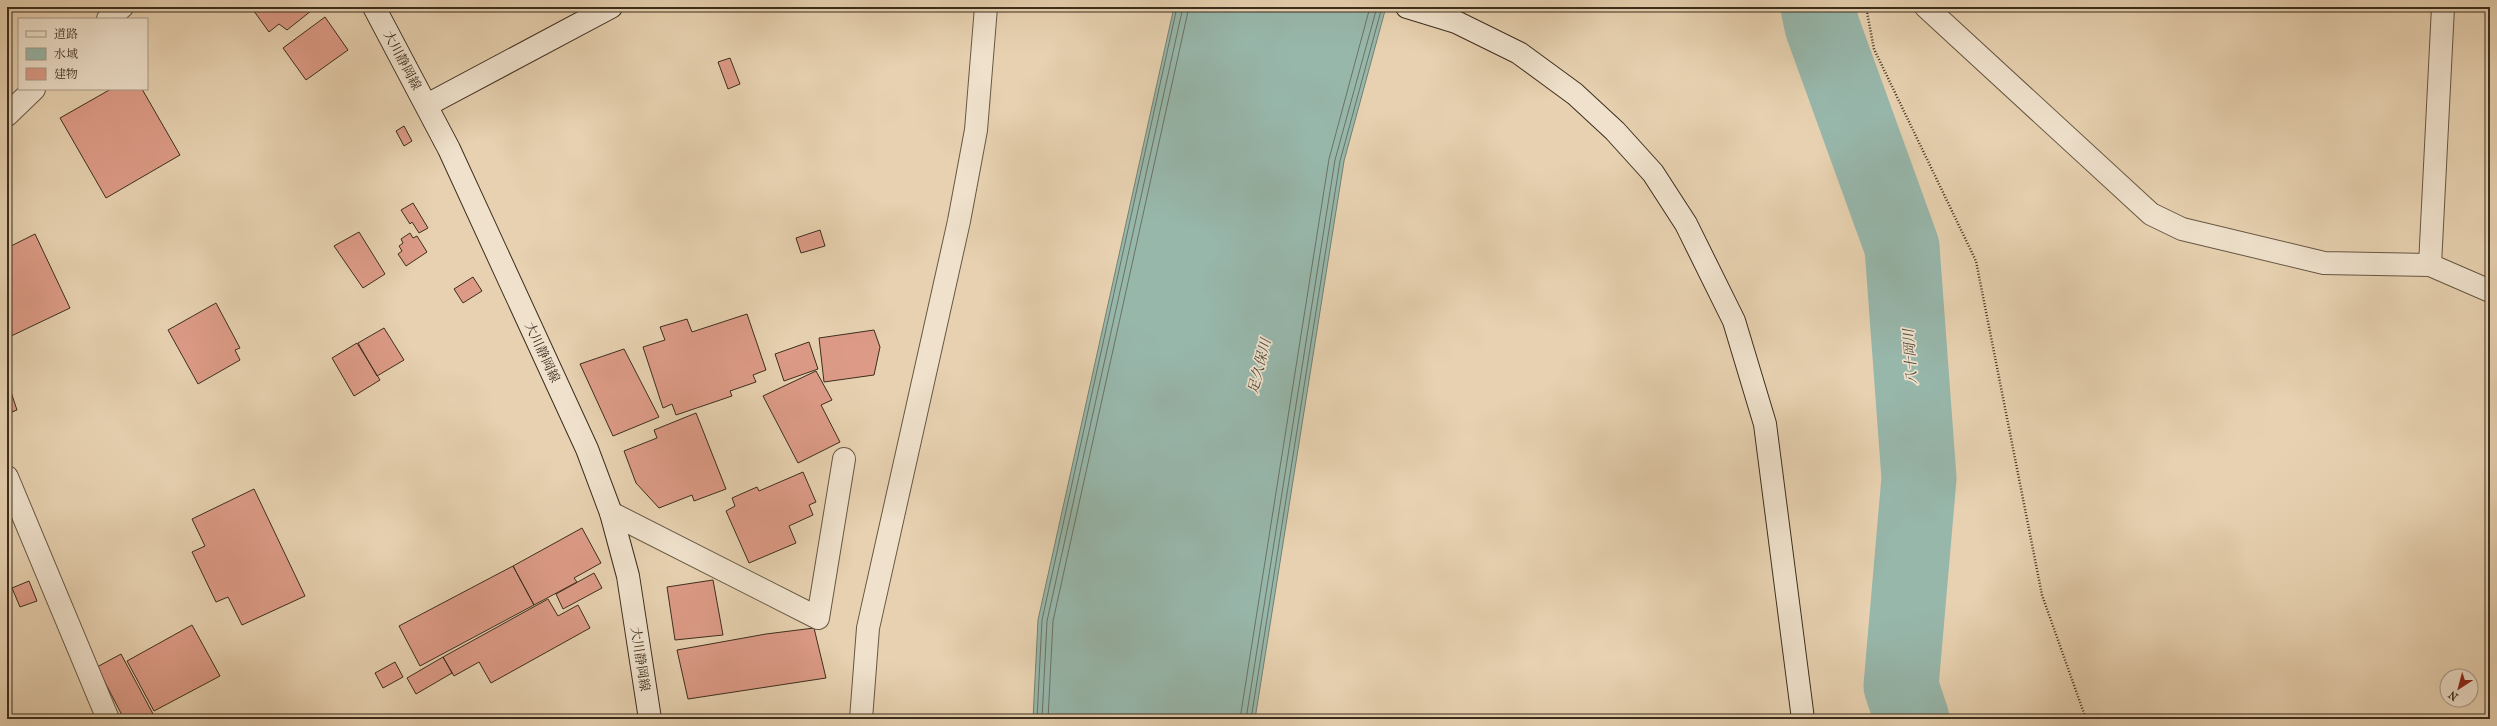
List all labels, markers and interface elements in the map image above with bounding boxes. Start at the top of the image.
legend [18,18,148,90]
text: 道路 [54,27,78,41]
street label: 大川静岡線 [381,28,424,92]
text: 水域 [54,47,78,61]
text: 建物 [54,67,78,81]
street label: 大川静岡線 [522,320,563,385]
water label: 八十岡川 [1900,326,1921,385]
water label: 足久保川 [1244,335,1275,395]
street label: 大川静岡線 [628,626,653,692]
north arrow [2439,668,2479,708]
text: N [2446,688,2461,703]

